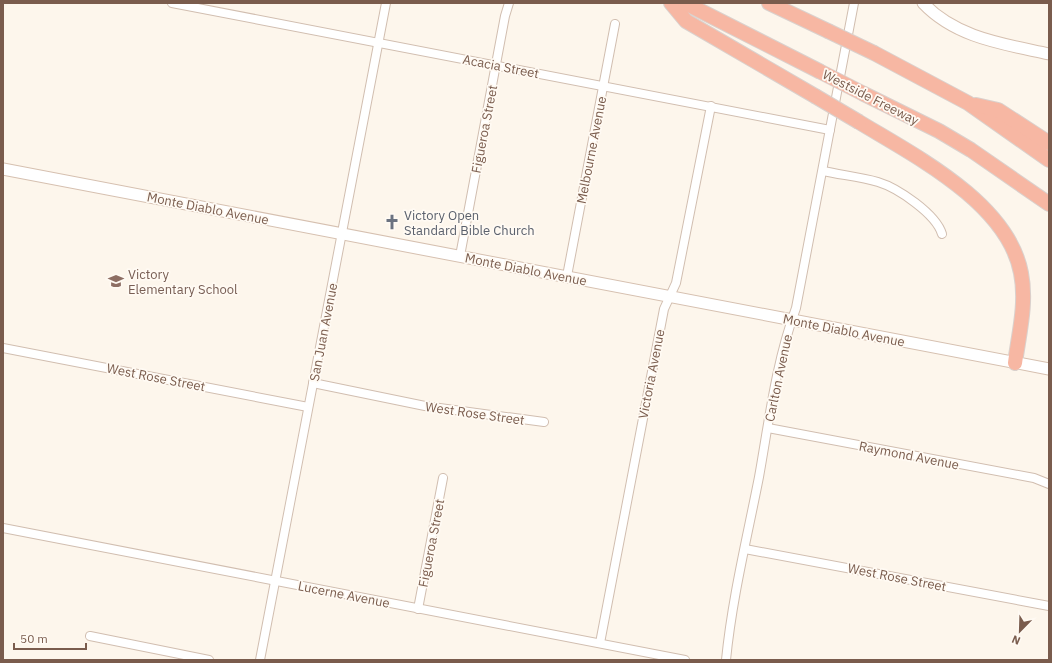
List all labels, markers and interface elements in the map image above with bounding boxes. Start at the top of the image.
street label: Acacia Street [461,51,540,82]
street label: Westside Freeway [820,66,922,129]
street label: Figueroa Street [468,84,501,175]
street label: Melbourne Avenue [573,95,610,205]
street label: Monte Diablo Avenue [146,188,270,229]
place label: Victory Open Standard Bible Church [404,207,535,239]
church icon: Victory Open Standard Bible Church [383,213,401,231]
street label: Monte Diablo Avenue [464,249,588,290]
place label: Victory Elementary School [128,266,238,298]
school or university icon: Victory Elementary School [107,272,125,290]
street label: San Juan Avenue [306,282,341,383]
street label: Monte Diablo Avenue [782,310,906,351]
street label: Victoria Avenue [634,328,669,420]
street label: Carlton Avenue [761,333,796,423]
street label: West Rose Street [105,360,207,395]
street label: West Rose Street [424,398,526,429]
street label: Raymond Avenue [857,437,960,474]
street label: Figueroa Street [415,498,448,589]
street label: West Rose Street [846,560,948,595]
street label: Lucerne Avenue [297,577,391,612]
north arrow [1000,611,1040,651]
scale bar [14,625,86,651]
text: 50 m [20,631,48,646]
text: N [1010,632,1022,648]

